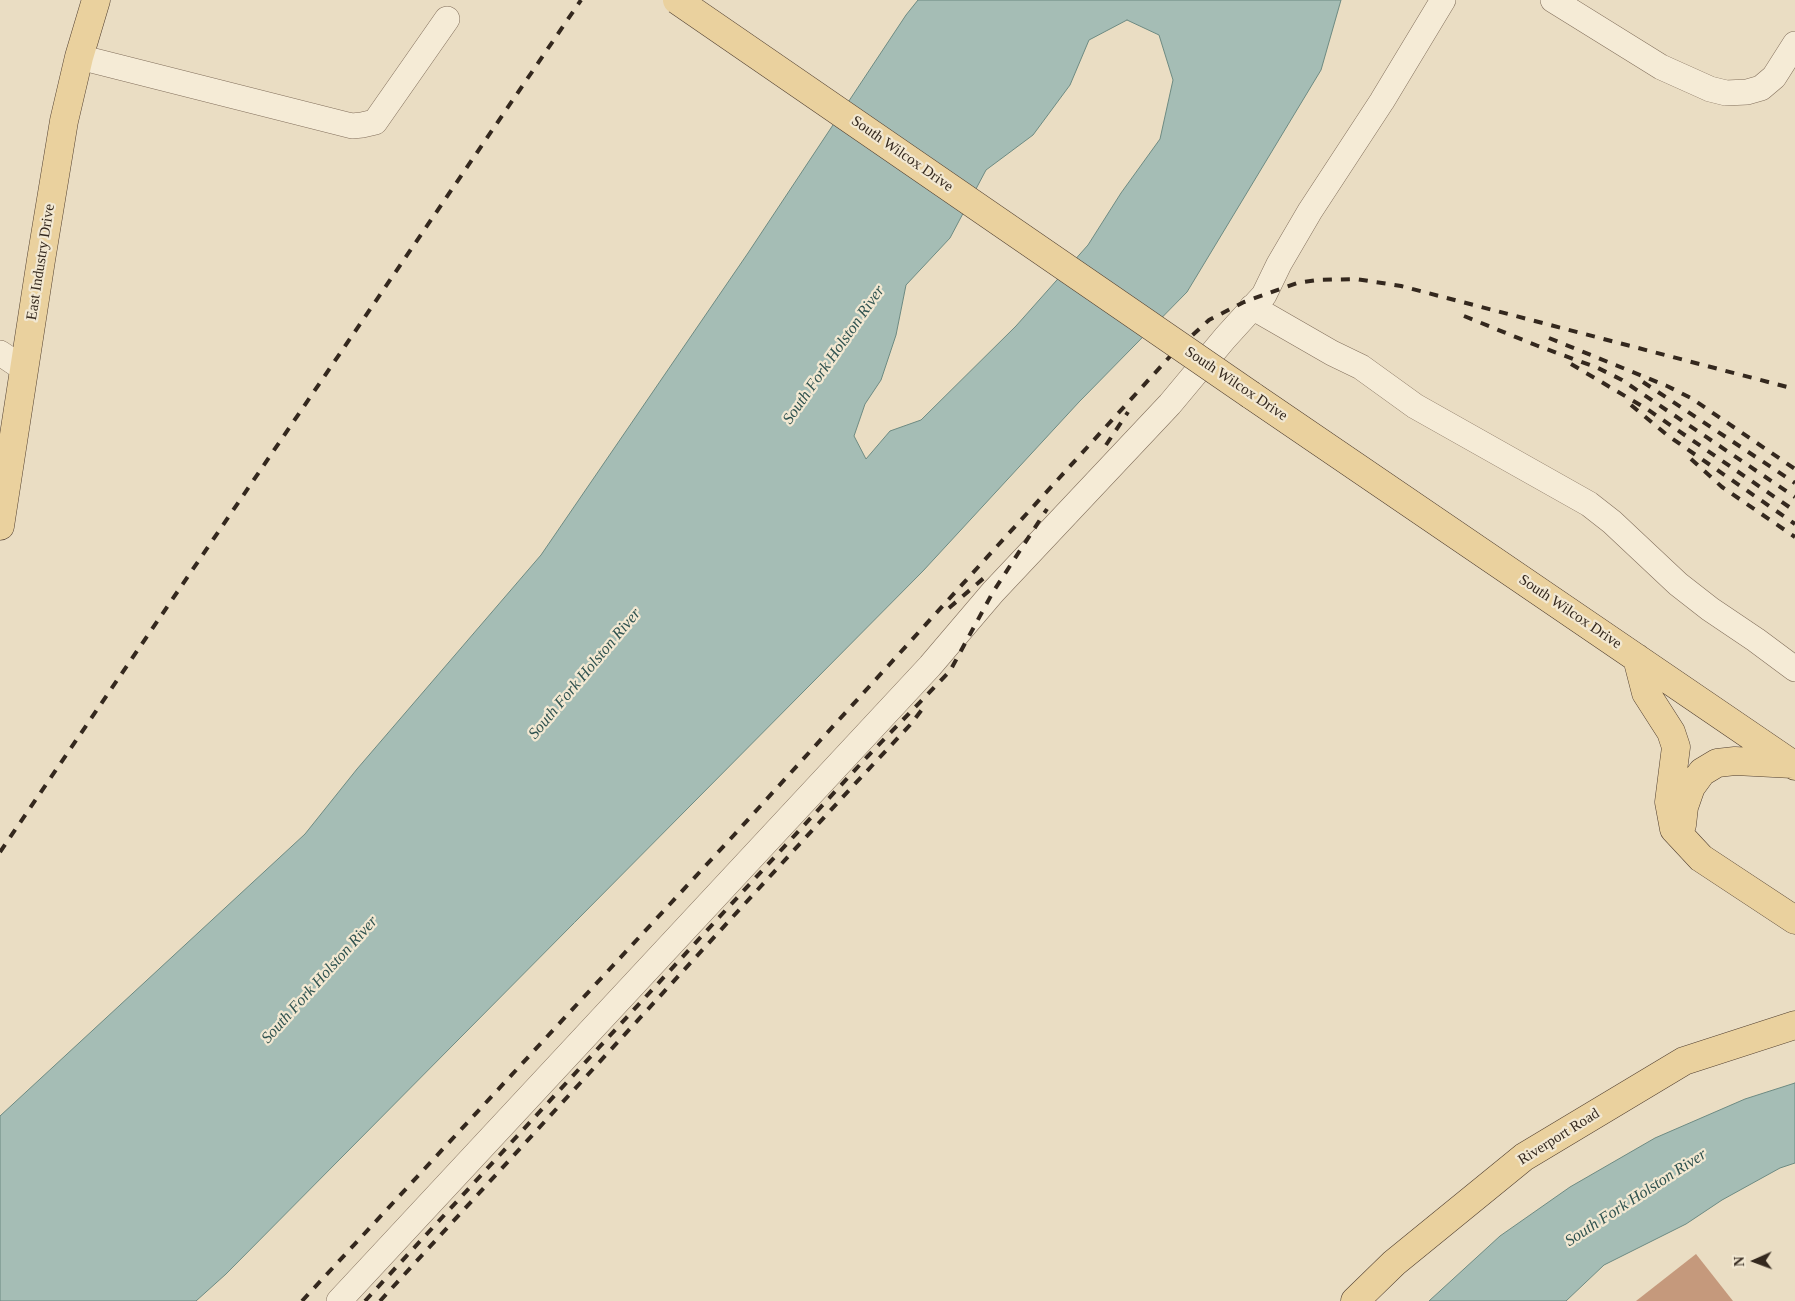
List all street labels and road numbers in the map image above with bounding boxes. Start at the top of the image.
street label: South Wilcox Drive [848,112,956,196]
street label: East Industry Drive [23,203,59,321]
street label: South Wilcox Drive [1181,343,1291,425]
street label: South Wilcox Drive [1515,571,1625,653]
street label: Riverport Road [1515,1105,1603,1169]

